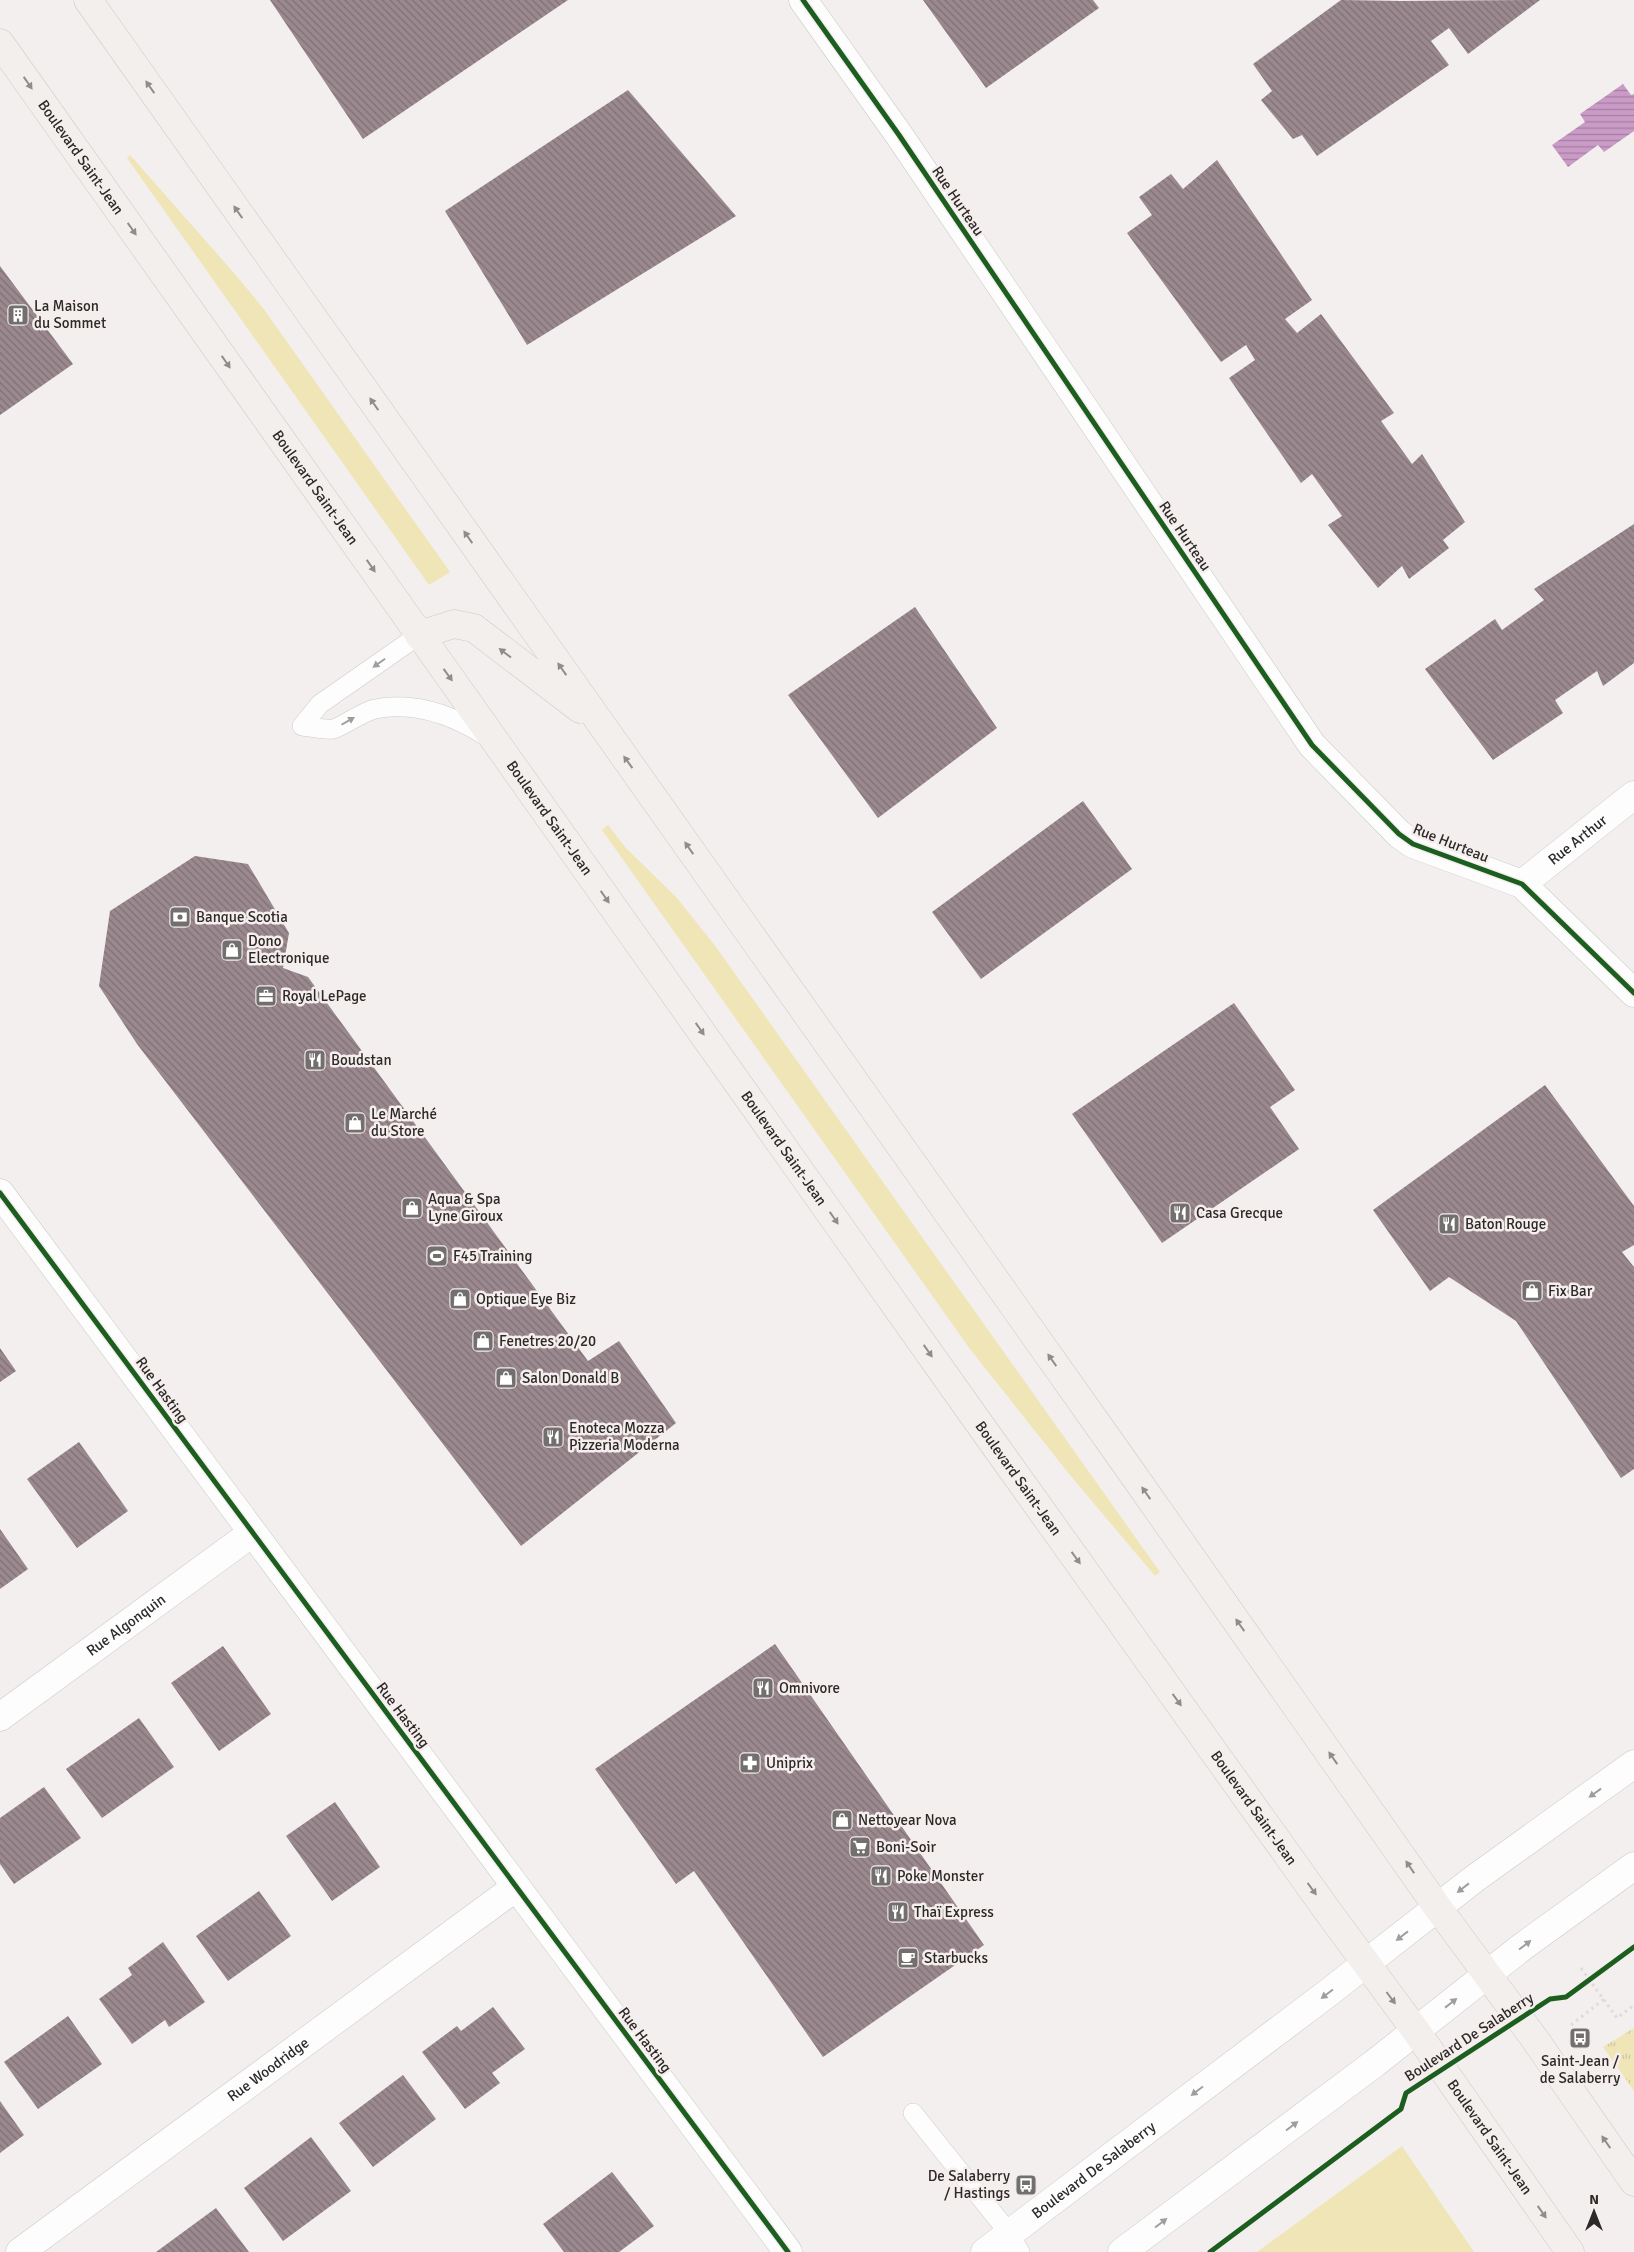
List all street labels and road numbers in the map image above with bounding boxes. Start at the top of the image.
street label: Boulevard Saint-Jean [34,96,128,218]
street label: Rue Hurteau [928,163,988,239]
street label: Boulevard Saint-Jean [269,427,362,548]
street label: Rue Hurteau [1155,498,1215,574]
street label: Boulevard Saint-Jean [503,757,596,879]
street label: Rue Arthur [1545,811,1611,869]
street label: Rue Hurteau [1410,820,1492,866]
street label: Boulevard Saint-Jean [737,1087,831,1209]
street label: Rue Hasting [132,1353,192,1427]
street label: Boulevard Saint-Jean [972,1418,1065,1539]
street label: Rue Algonquin [83,1590,169,1660]
street label: Rue Hasting [372,1679,434,1751]
street label: Boulevard Saint-Jean [1207,1747,1301,1869]
street label: Boulevard De Salaberry [1401,1989,1537,2085]
street label: Rue Hasting [614,2004,676,2076]
street label: Rue Woodridge [224,2034,312,2105]
street label: Boulevard Saint-Jean [1444,2076,1536,2198]
street label: Boulevard De Salaberry [1028,2118,1159,2222]

